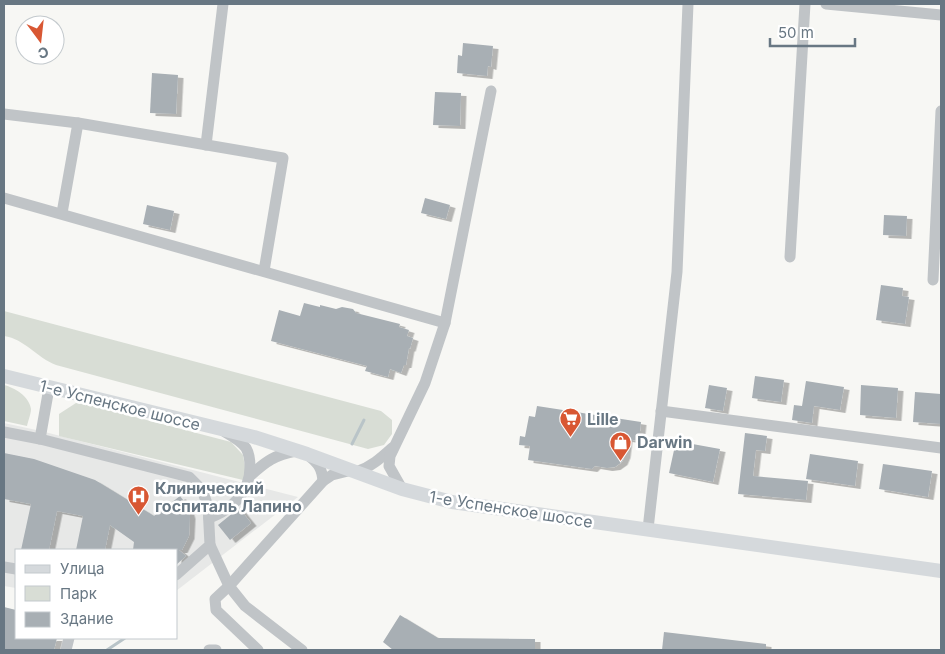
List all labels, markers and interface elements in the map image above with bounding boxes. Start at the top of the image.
north arrow [15,15,65,65]
scale bar [770,15,855,47]
text: 50 m [778,23,814,42]
text: С [36,43,51,63]
street label: 1-е Успенское шоссе [37,375,203,435]
supermarket icon: Lille [559,407,583,438]
place label: Lille [587,409,619,429]
shop icon: Darwin [609,430,633,461]
place label: Darwin [637,432,692,452]
place label: Клинический госпиталь Лапино [155,478,302,516]
hospital icon: Клинический госпиталь Лапино [127,485,151,516]
street label: 1-е Успенское шоссе [428,486,594,532]
legend [15,549,178,639]
text: Улица [60,559,104,578]
text: Парк [60,584,97,603]
text: Здание [60,609,114,628]

